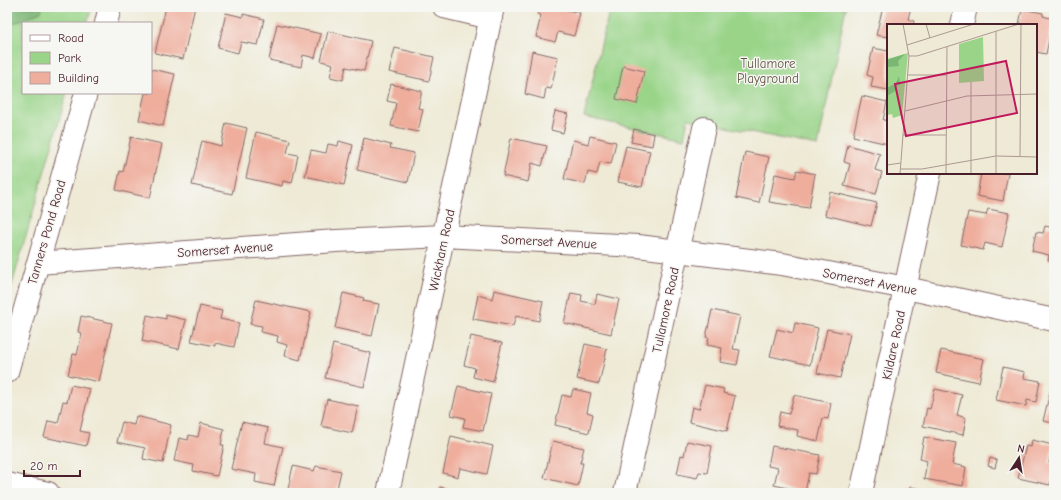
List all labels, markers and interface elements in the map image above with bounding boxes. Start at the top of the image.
legend [22,22,152,94]
inset map [887,24,1037,174]
text: Road [58,31,84,45]
text: Park [58,51,81,65]
park label: Tullamore Playground [737,56,799,86]
text: Building [58,71,99,85]
street label: Tanners Pond Road [24,178,69,286]
street label: Wickham Road [425,208,458,293]
street label: Somerset Avenue [501,231,598,252]
street label: Somerset Avenue [177,239,274,260]
street label: Somerset Avenue [821,265,919,298]
street label: Tullamore Road [649,266,682,354]
street label: Kildare Road [879,309,908,381]
north arrow [999,438,1039,478]
text: N [1016,442,1026,456]
scale bar [24,452,80,478]
text: 20 m [30,459,58,473]

